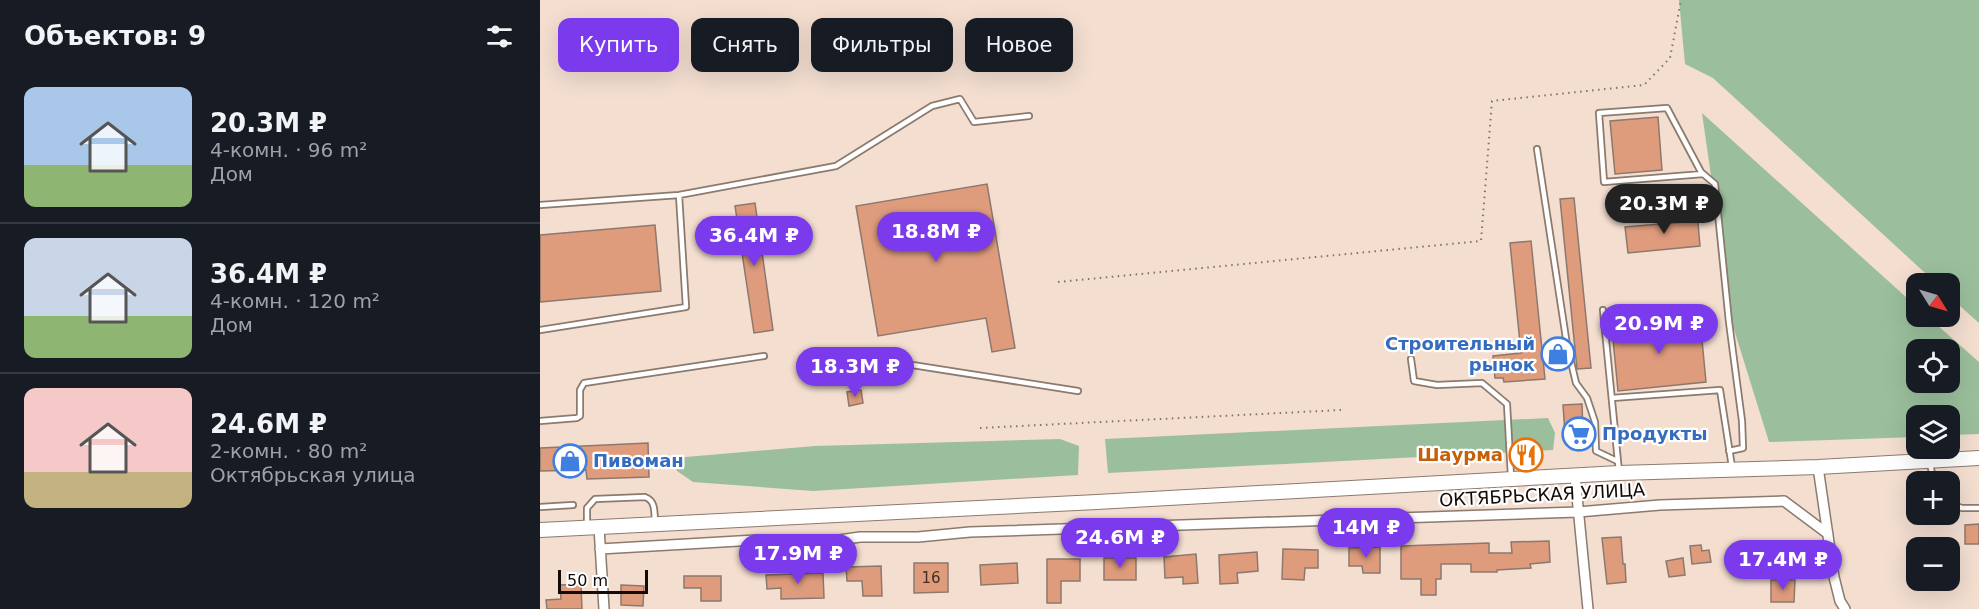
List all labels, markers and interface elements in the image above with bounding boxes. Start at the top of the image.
chip: Купить [558,18,679,72]
chip: Снять [691,18,799,72]
chip: Фильтры [811,18,953,72]
chip: Новое [965,18,1073,72]
icon: filters [483,20,516,53]
text: Объектов: 9 [24,21,206,51]
text: 20.3M ₽ [210,108,327,138]
icon: home [72,111,144,183]
text: 4-комн. · 96 m² [210,138,367,162]
text: Дом [210,162,253,186]
pin: 20.3M ₽ [1609,184,1719,235]
text: 20.3M ₽ [1619,191,1709,215]
pin: 18.8M ₽ [881,212,991,263]
pin: 36.4M ₽ [699,216,809,267]
text: 18.8M ₽ [891,219,981,243]
text: 36.4M ₽ [709,223,799,247]
text: 36.4M ₽ [210,259,327,289]
icon: home [72,262,144,334]
north arrow [1906,273,1960,327]
map controls [1906,273,1960,591]
text: 4-комн. · 120 m² [210,289,380,313]
pin: 20.9M ₽ [1604,304,1714,355]
text: 20.9M ₽ [1614,311,1704,335]
text: Дом [210,313,253,337]
place label: Строительный рынок [1385,333,1535,375]
shop icon: Строительный рынок [1540,336,1576,372]
button: locate [1906,339,1960,393]
pin: 18.3M ₽ [800,347,910,398]
text: 18.3M ₽ [810,354,900,378]
button: layers [1906,405,1960,459]
text: 24.6M ₽ [210,409,327,439]
icon: home [72,412,144,484]
supermarket icon: Продукты [1561,416,1597,452]
place label: Продукты [1602,423,1708,444]
restaurant icon: Шаурма [1508,437,1544,473]
text: 2-комн. · 80 m² [210,439,367,463]
shop icon: Пивоман [552,443,588,479]
place label: Шаурма [1417,444,1503,465]
place label: Пивоман [593,450,684,471]
text: Октябрьская улица [210,463,416,487]
button: + [1906,471,1960,525]
street label: ОКТЯБРЬСКАЯ УЛИЦА [1438,479,1646,510]
pin: 14M ₽ [1324,508,1408,559]
text: 14M ₽ [1332,515,1400,539]
pin: 24.6M ₽ [1065,518,1175,569]
text: 24.6M ₽ [1075,525,1165,549]
pin: 17.9M ₽ [743,534,853,585]
button: − [1906,537,1960,591]
pin: 17.4M ₽ [1728,540,1838,591]
text: 17.9M ₽ [753,541,843,565]
text: 17.4M ₽ [1738,547,1828,571]
scale bar [558,567,648,594]
house number: 16 [921,569,941,587]
text: 50 m [567,571,608,590]

